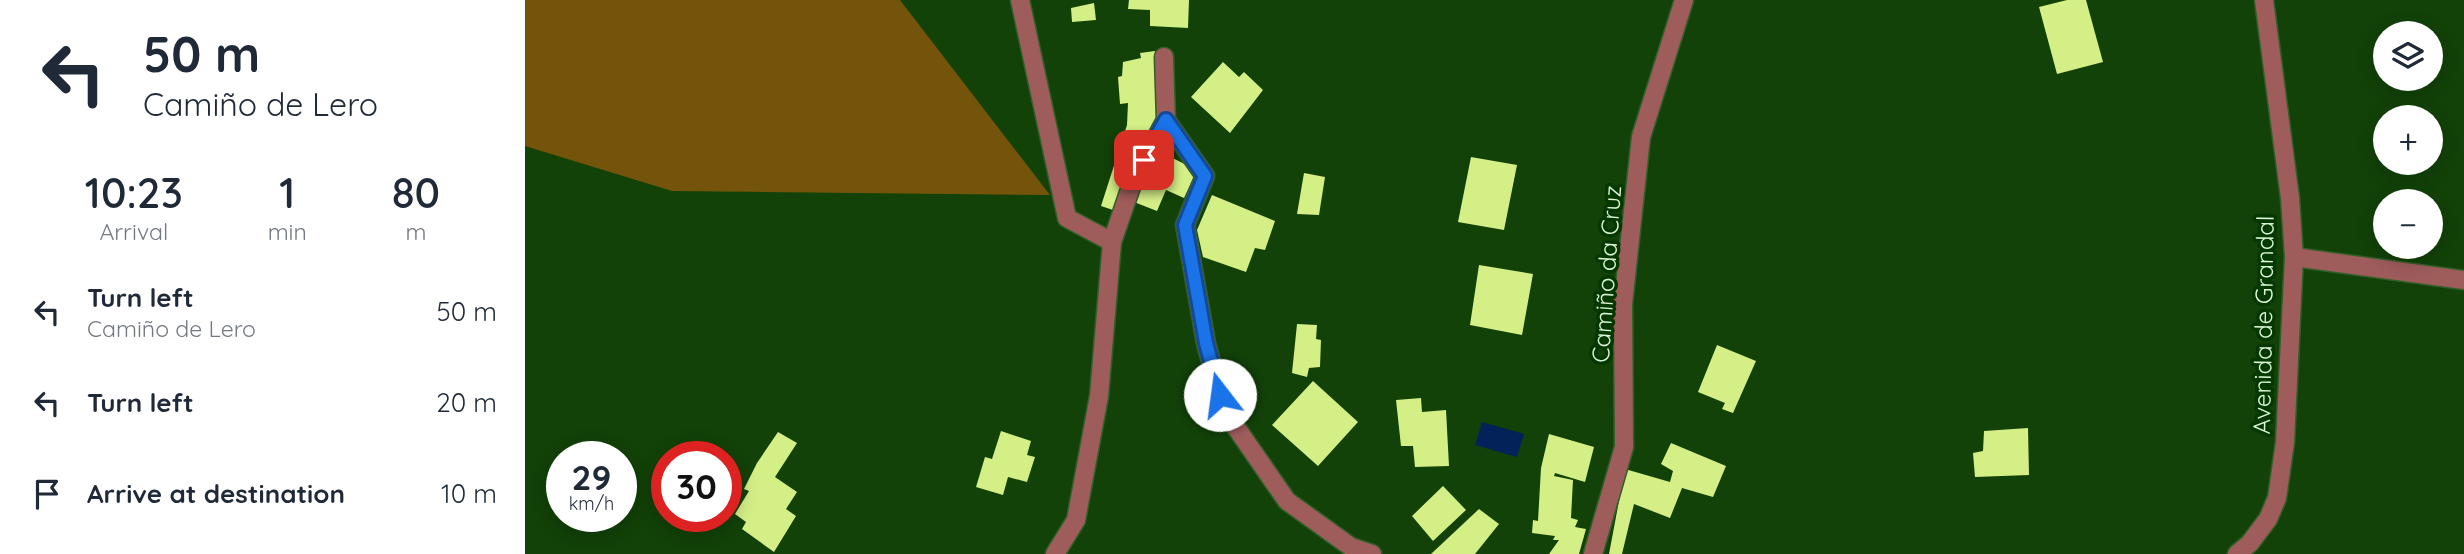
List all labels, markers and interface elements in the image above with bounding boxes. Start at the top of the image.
map controls [2373,21,2443,259]
button: layers [2373,21,2443,91]
text: 50 m [143,23,260,84]
icon: left [28,28,119,119]
text: Camiño de Lero [143,84,378,124]
button: + [2373,105,2443,175]
pin [1114,130,1174,190]
icon: arrive [1125,141,1163,179]
text: 10:23 [85,166,183,219]
text: 1 [279,166,295,219]
text: 80 [392,166,440,219]
street label: Camiño da Cruz [1585,184,1627,364]
button: − [2373,189,2443,259]
street label: Avenida de Grandal [2246,215,2280,435]
text: Arrival [99,217,168,246]
text: min [268,217,307,246]
text: m [405,217,426,246]
text: Turn left [87,281,194,314]
icon: left [28,293,66,331]
text: 50 m [437,295,497,328]
text: Camiño de Lero [87,314,256,343]
position arrow [1183,358,1257,432]
icon: left [28,384,66,422]
text: Turn left [87,386,194,419]
text: 20 m [436,386,497,419]
speed limit sign: 30 [651,441,742,532]
text: 29 [572,455,611,499]
icon: arrive [28,475,66,513]
text: Arrive at destination [87,477,345,510]
text: 10 m [441,477,497,510]
text: km/h [569,492,614,515]

